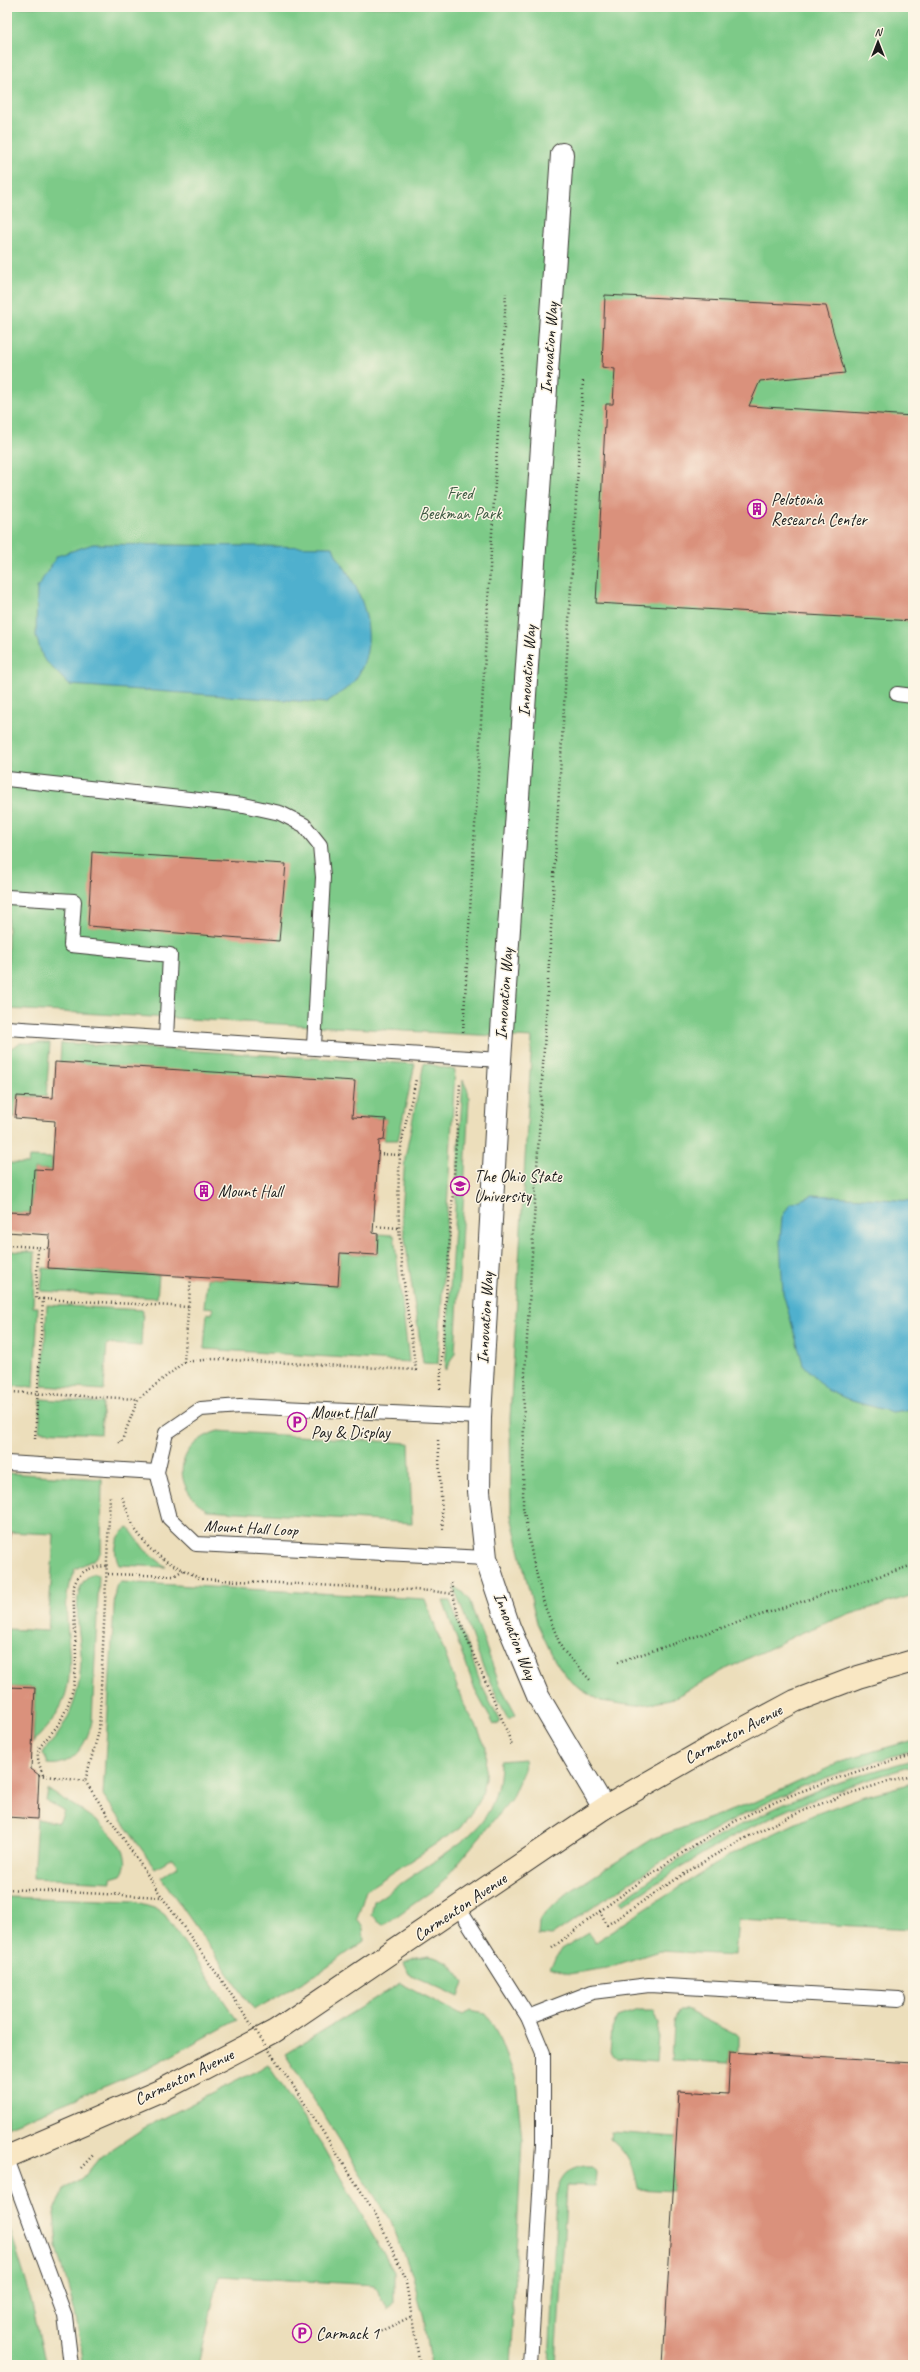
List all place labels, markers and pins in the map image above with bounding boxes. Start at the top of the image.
place label: Pelotonia Research Center [771,489,869,530]
building icon: Pelotonia Research Center [746,498,768,520]
place label: The Ohio State University [474,1166,563,1207]
school or university icon: The Ohio State University [449,1175,471,1197]
building icon: Mount Hall [193,1180,215,1202]
place label: Mount Hall [218,1181,285,1202]
place label: Mount Hall Pay & Display [311,1402,391,1443]
parking icon: Mount Hall Pay & Display [286,1411,308,1433]
parking icon: Carmack 1 [291,2322,313,2344]
place label: Carmack 1 [316,2323,380,2344]

